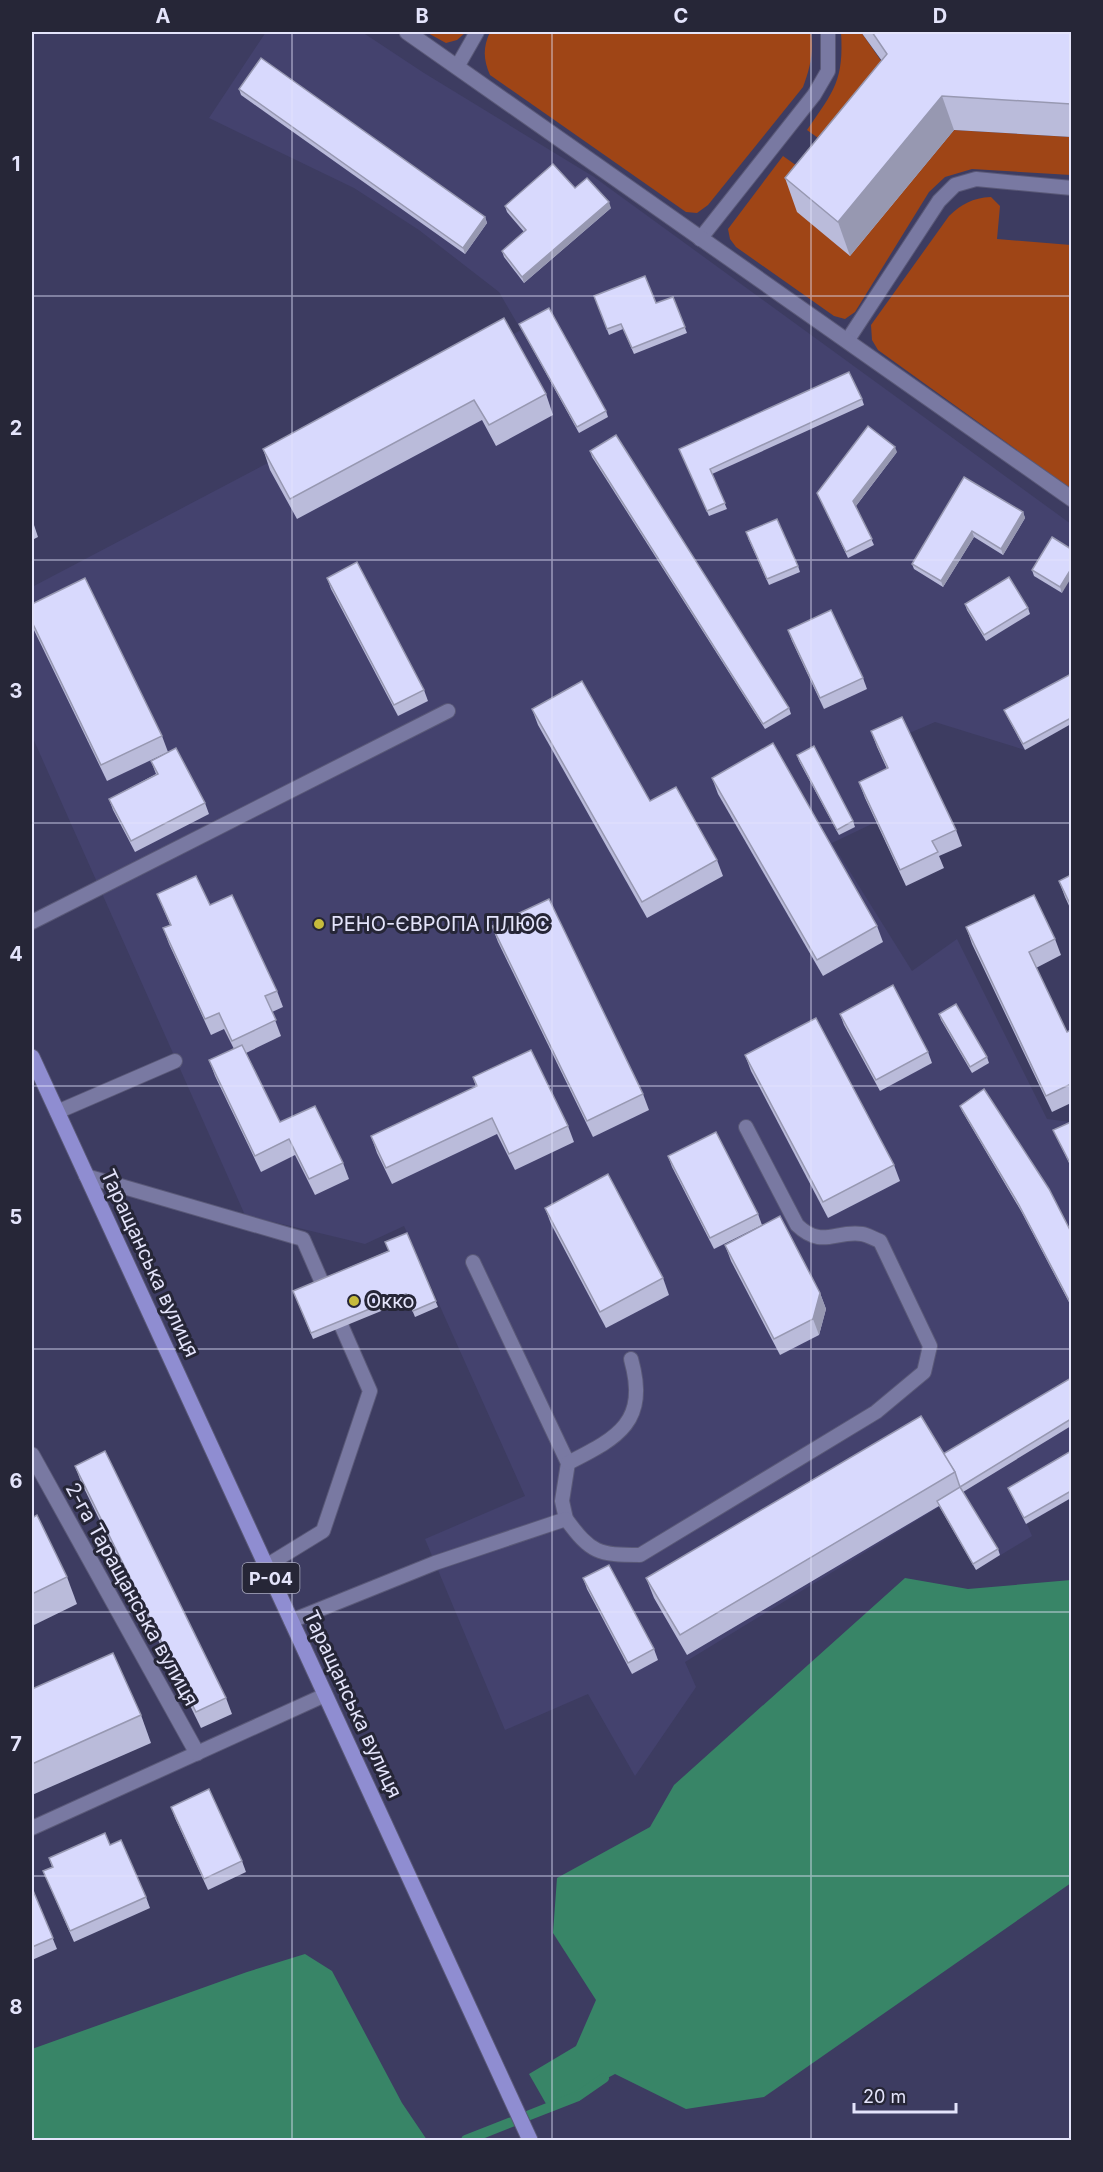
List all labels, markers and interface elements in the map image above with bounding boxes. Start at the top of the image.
text: A [156,4,171,28]
text: B [415,4,429,28]
text: C [674,4,688,28]
text: D [933,4,947,28]
text: 1 [12,152,20,176]
text: 2 [10,416,22,440]
text: 3 [10,679,22,703]
place label: РЕНО-ЄВРОПА ПЛЮС [331,912,550,936]
marker: РЕНО-ЄВРОПА ПЛЮС [312,917,326,931]
text: 4 [9,942,23,966]
street label: Таращанська вулиця [96,1165,204,1361]
text: 5 [10,1205,22,1229]
place label: Окко [366,1289,415,1313]
marker: Окко [347,1294,361,1308]
text: 6 [10,1469,23,1493]
street label: 2-га Таращанська вулиця [61,1478,203,1710]
road number: Р-04 [242,1563,300,1593]
street label: Таращанська вулиця [299,1606,407,1802]
text: 7 [10,1732,22,1756]
text: 8 [9,1995,23,2019]
scale bar [854,2076,956,2114]
text: 20 m [863,2086,906,2107]

